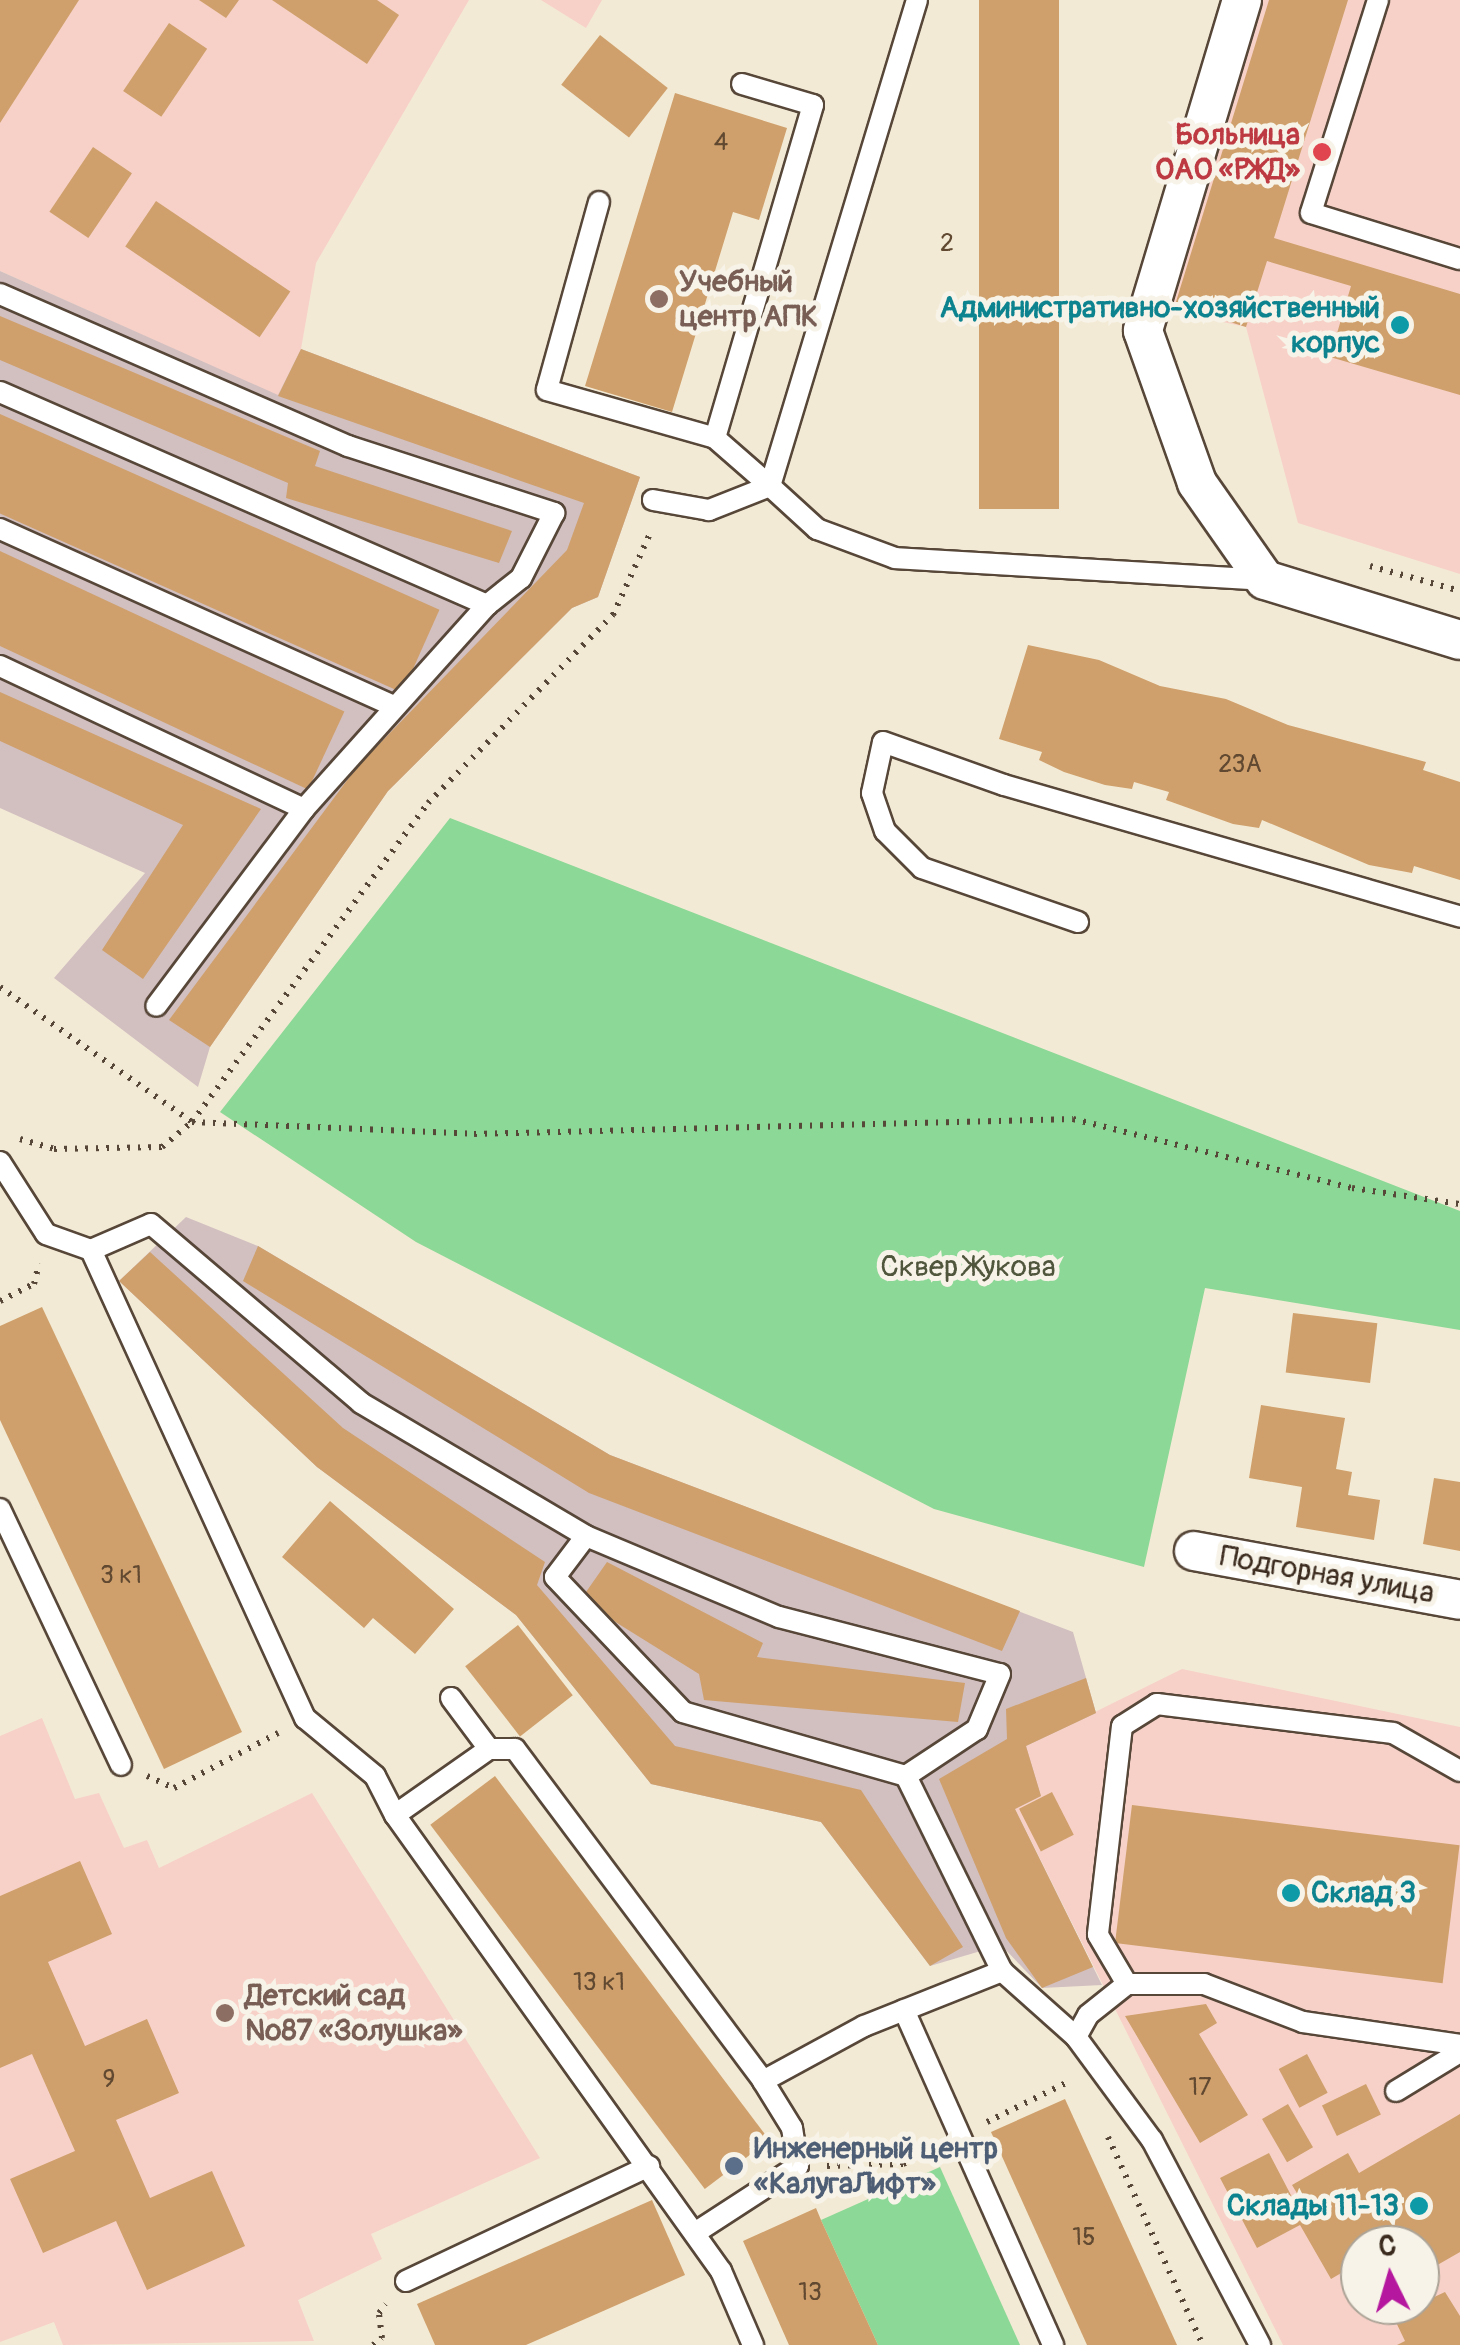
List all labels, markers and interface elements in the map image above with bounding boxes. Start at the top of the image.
place label: Больница ОАО «РЖД» [1155,117,1300,188]
house number: 4 [714,128,728,158]
marker: Больница ОАО «РЖД» [1309,139,1335,165]
house number: 2 [940,229,954,259]
place label: Учебный центр АПК [679,264,818,334]
marker: Учебный центр АПК [648,288,670,310]
place label: Административно-хозяйственный корпус [939,290,1380,360]
marker: Административно-хозяйственный корпус [1389,314,1411,336]
house number: 23А [1218,750,1262,780]
park label: Сквер Жукова [880,1249,1056,1285]
street label: Подгорная улица [1217,1538,1437,1612]
house number: 3 к1 [100,1561,142,1591]
place label: Склад 3 [1311,1875,1416,1911]
marker: Склад 3 [1280,1882,1302,1904]
house number: 13 к1 [573,1968,625,1998]
place label: Детский сад №87 «Золушка» [245,1978,462,2048]
marker: Детский сад №87 «Золушка» [214,2002,236,2024]
house number: 9 [103,2065,115,2095]
house number: 17 [1189,2073,1211,2103]
place label: Инженерный центр «КалугаЛифт» [754,2131,998,2202]
marker: Инженерный центр «КалугаЛифт» [723,2155,745,2177]
place label: Склады 11-13 [1227,2188,1399,2224]
marker: Склады 11-13 [1408,2195,1430,2217]
house number: 15 [1072,2223,1096,2253]
north arrow [1340,2225,1440,2325]
text: С [1377,2228,1398,2265]
house number: 13 [798,2278,822,2308]

